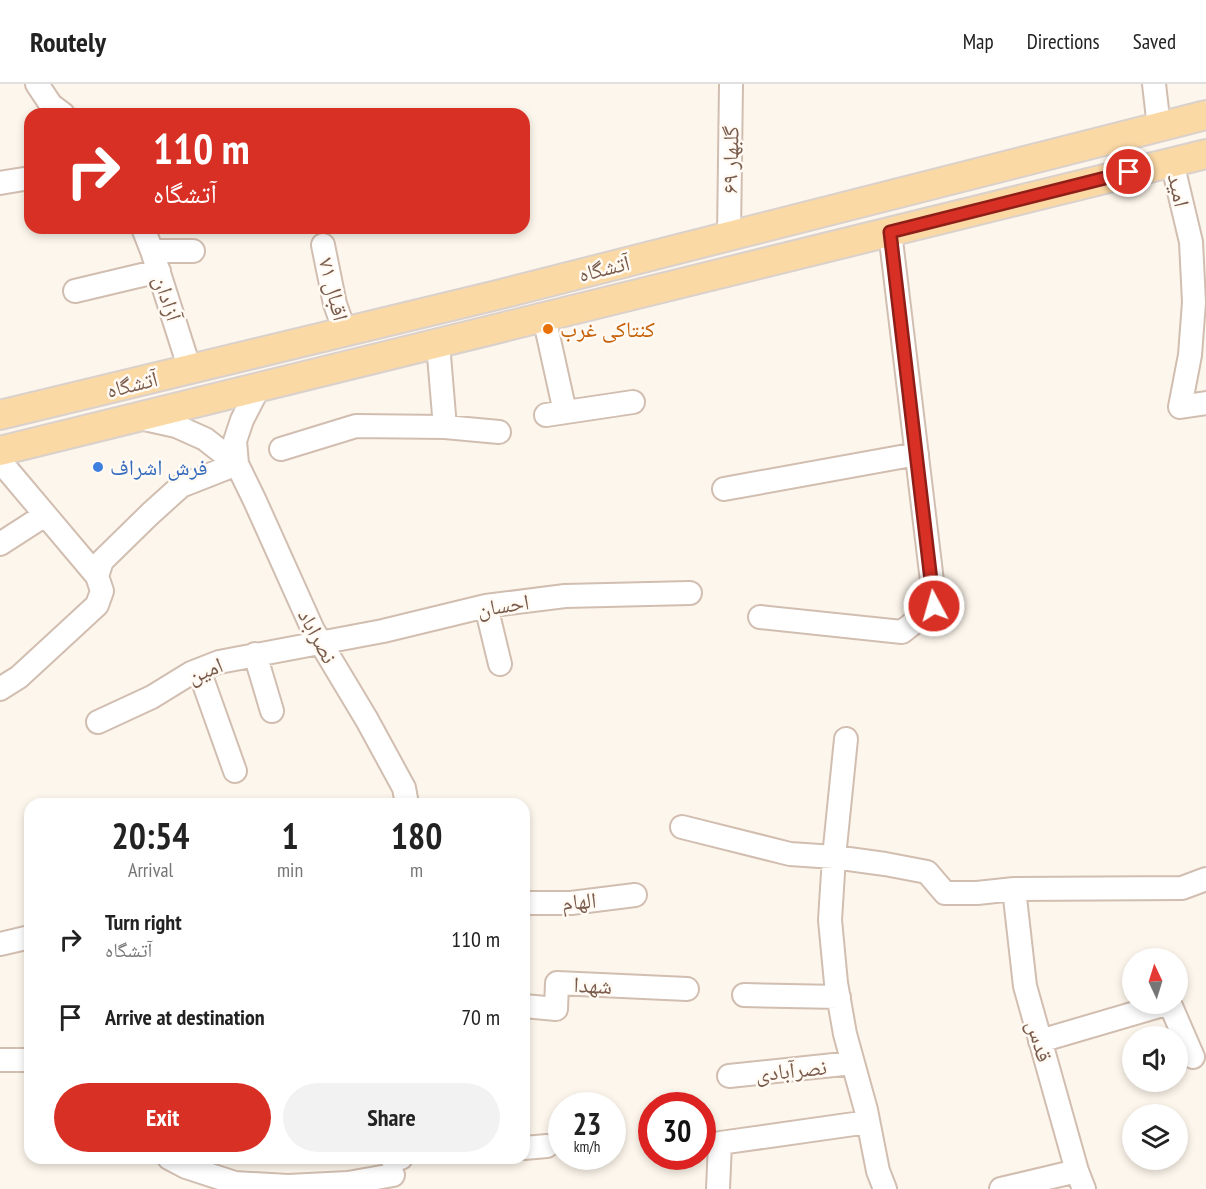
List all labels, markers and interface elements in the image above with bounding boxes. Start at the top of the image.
text: Routely [30,23,106,60]
text: Map [963,28,994,55]
text: Directions [1027,28,1100,55]
text: Saved [1133,28,1176,55]
text: 110 m [153,121,250,176]
street label: ۶۹ گلبهار [715,126,745,194]
icon: right [54,132,132,210]
pin [1103,146,1154,197]
icon: arrive [1112,155,1145,188]
street label: امید [1162,170,1196,210]
text: آتشگاه [153,176,217,210]
street label: آتشگاه [575,248,633,288]
street label: ۷۱ اقبال [313,255,355,323]
street label: آزادان [148,272,189,325]
place label: کنتاکی غرب [560,315,655,343]
marker: کنتاکی غرب [541,322,555,336]
street label: آتشگاه [103,364,161,404]
place label: فرش اشراف [110,453,208,481]
marker: فرش اشراف [91,460,105,474]
position arrow [902,574,966,638]
street label: احسان [475,587,531,623]
street label: نصراباد [292,604,344,668]
street label: امین [183,650,227,690]
text: 20:54 [112,812,189,859]
text: 1 [281,812,299,859]
text: 180 [391,812,442,859]
text: Arrival [128,857,173,883]
text: min [277,857,303,883]
text: m [410,857,423,883]
street label: الهام [561,886,598,917]
text: Turn right [105,908,182,936]
icon: right [54,923,87,956]
text: 110 m [451,925,500,953]
text: آتشگاه [105,937,152,963]
north arrow [1122,948,1188,1014]
map controls [1122,948,1188,1170]
street label: شهدا [573,970,613,1000]
icon: arrive [54,1001,87,1034]
text: Arrive at destination [105,1003,265,1031]
text: 70 m [461,1003,500,1031]
street label: قدس [1021,1017,1059,1065]
button: sound [1122,1026,1188,1092]
street label: نصرآبادی [754,1052,828,1088]
button: Exit [54,1083,271,1152]
button: Share [283,1083,500,1152]
speed limit sign: 30 [638,1092,716,1170]
text: 23 [573,1104,601,1143]
button: layers [1122,1104,1188,1170]
text: km/h [574,1137,600,1156]

